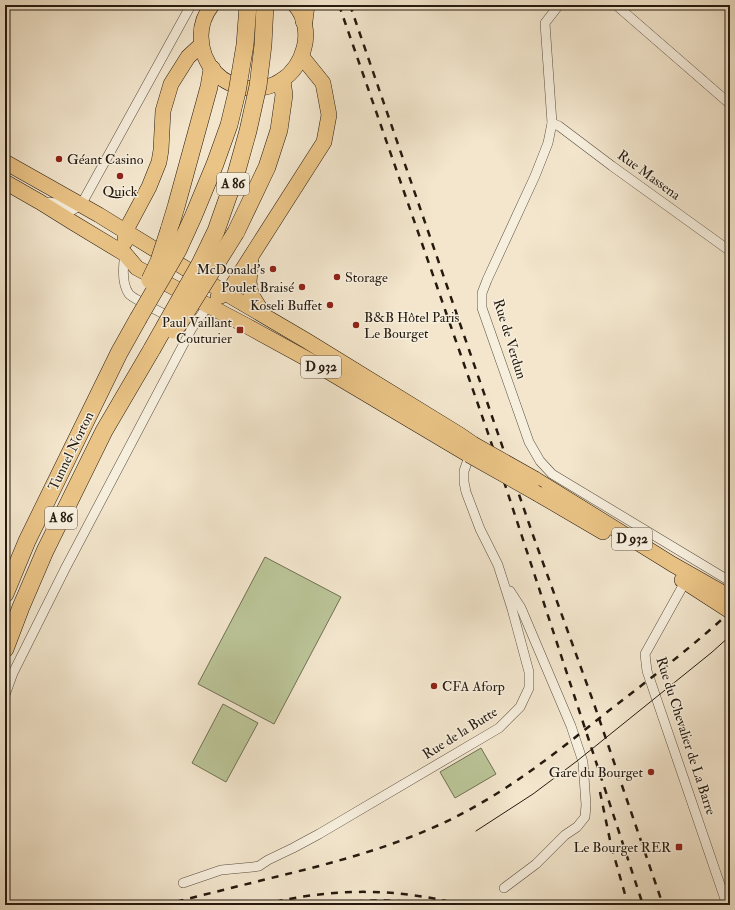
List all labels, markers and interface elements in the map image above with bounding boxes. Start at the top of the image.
street label: Rue Massena [614,147,684,204]
place label: Géant Casino [67,151,144,168]
marker: Géant Casino [54,154,64,164]
marker: Quick [115,171,125,181]
road number: A 86 [217,173,249,195]
place label: Quick [102,183,138,200]
place label: McDonald's [196,261,265,278]
marker: McDonald's [268,264,278,274]
place label: Storage [345,269,388,286]
marker: Storage [332,272,342,282]
place label: Poulet Braisé [221,279,294,296]
marker: Poulet Braisé [297,282,307,292]
place label: Koseli Buffet [250,297,322,314]
street label: Rue de Verdun [490,297,530,381]
marker: Koseli Buffet [325,300,335,310]
place label: B&B Hôtel Paris Le Bourget [364,309,460,342]
place label: Paul Vaillant Couturier [162,314,233,347]
marker: B&B Hôtel Paris Le Bourget [351,320,361,330]
marker: Paul Vaillant Couturier [235,325,245,335]
road number: D 932 [301,356,341,378]
street label: Tunnel Norton [45,409,97,493]
road number: A 86 [45,507,77,529]
road number: D 932 [612,528,652,550]
street label: Rue du Chevalier de La Barre [652,655,720,817]
place label: CFA Aforp [442,678,505,696]
marker: CFA Aforp [429,681,439,691]
street label: Rue de la Butte [419,703,501,763]
place label: Gare du Bourget [549,764,643,781]
marker: Gare du Bourget [646,767,656,777]
place label: Le Bourget RER [573,839,672,856]
marker: Le Bourget RER [674,842,684,852]

